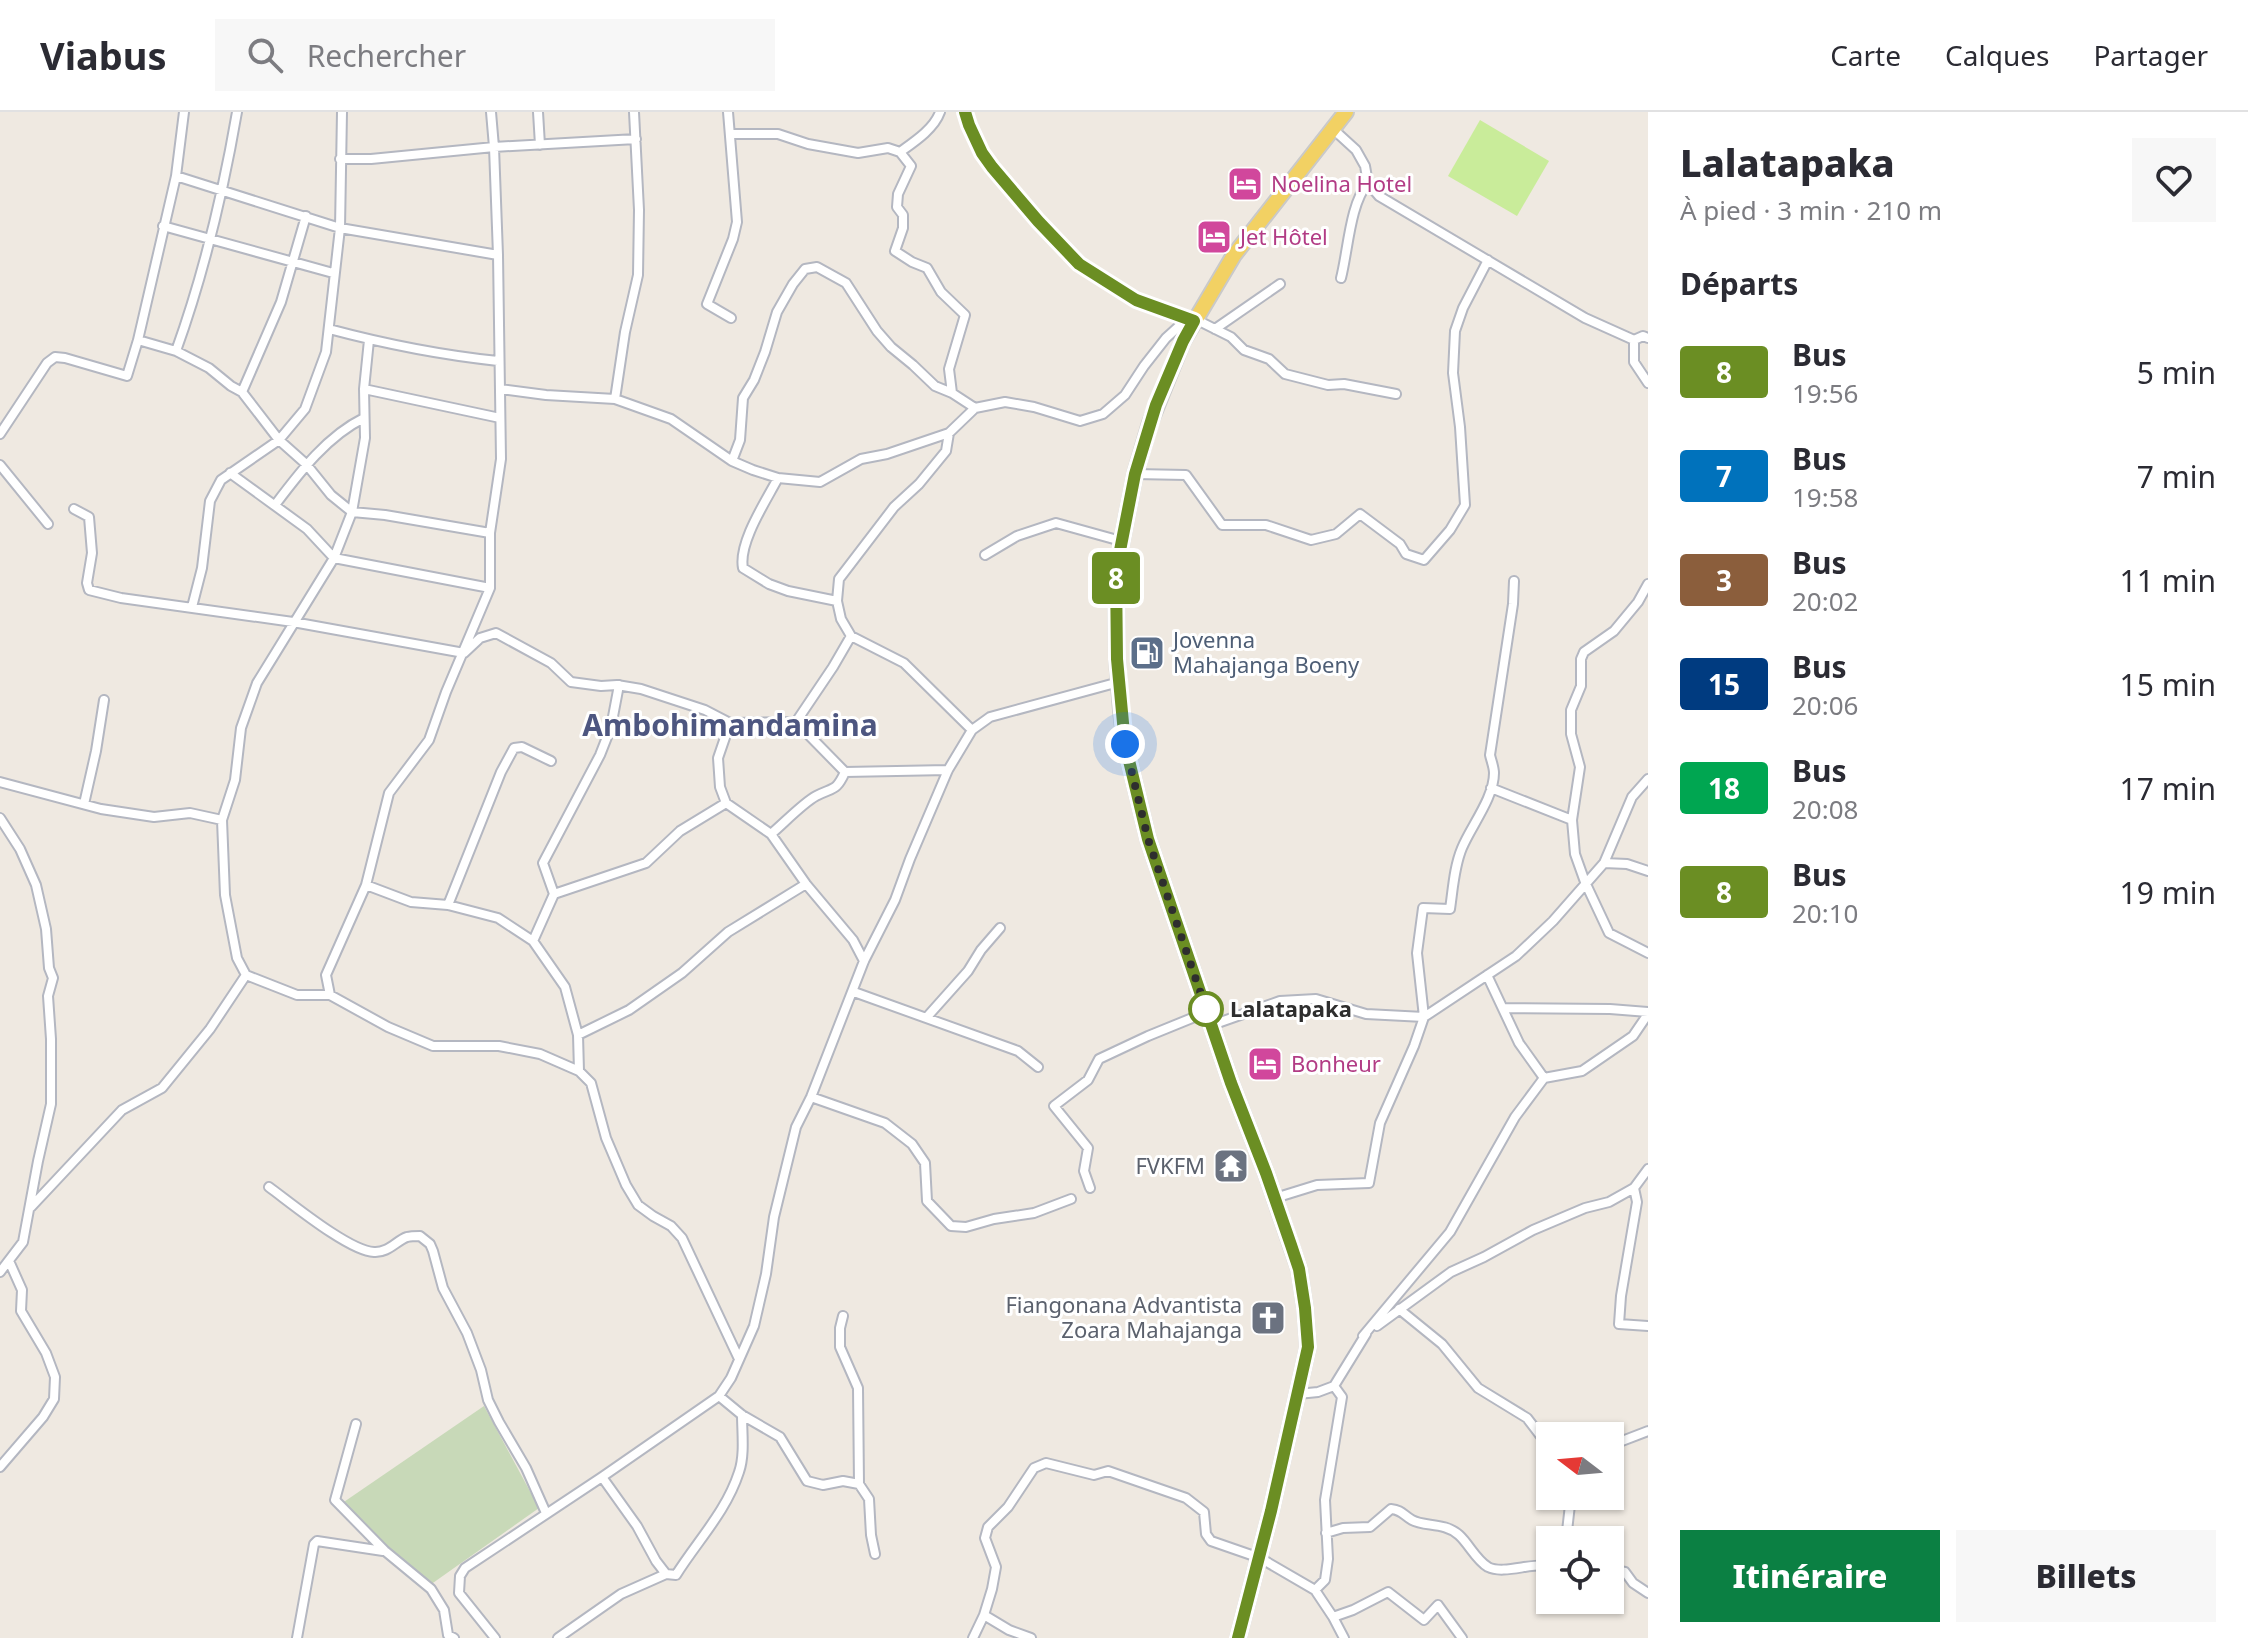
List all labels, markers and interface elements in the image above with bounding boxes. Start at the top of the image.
search box [215,19,775,91]
text: Viabus [40,29,167,81]
icon: search [243,33,287,77]
text: Rechercher [307,35,466,76]
text: Carte [1830,36,1901,74]
text: Calques [1945,36,2049,74]
text: Partager [2093,36,2208,74]
text: Lalatapaka [1680,136,1895,188]
button: heart [2132,138,2216,222]
hotel icon: Noelina Hotel [1226,165,1264,203]
place label: Noelina Hotel [1271,168,1412,198]
text: À pied · 3 min · 210 m [1680,192,1942,228]
hotel icon: Jet Hôtel [1195,218,1233,256]
place label: Jet Hôtel [1238,221,1328,251]
text: Départs [1680,263,1798,304]
text: Bus [1792,334,1847,375]
text: 5 min [2137,352,2216,393]
text: 8 [1716,353,1732,391]
text: 19:56 [1792,375,1858,411]
text: Bus [1792,438,1847,479]
text: 7 min [2137,456,2216,497]
text: 7 [1716,457,1732,495]
text: 19:58 [1792,479,1858,515]
text: Bus [1792,542,1847,583]
line badge: 8 [1090,552,1142,604]
text: 8 [1108,559,1124,597]
text: 11 min [2120,560,2216,601]
text: 3 [1716,561,1732,599]
text: 20:02 [1792,583,1858,619]
place label: Jovenna Mahajanga Boeny [1171,624,1360,679]
fuel station icon: Jovenna Mahajanga Boeny [1128,634,1166,672]
text: Bus [1792,646,1847,687]
text: 15 min [2120,664,2216,705]
text: 15 [1708,665,1740,703]
text: 20:06 [1792,687,1858,723]
district label: Ambohimandamina [582,704,878,745]
your location [1105,724,1145,764]
text: Bus [1792,750,1847,791]
text: 17 min [2120,768,2216,809]
text: 18 [1708,769,1740,807]
text: 20:08 [1792,791,1858,827]
text: Bus [1792,854,1847,895]
text: 19 min [2120,872,2216,913]
text: 8 [1716,873,1732,911]
text: 20:10 [1792,895,1858,931]
marker: Lalatapaka [1189,992,1223,1026]
place label: Lalatapaka [1230,993,1352,1023]
hotel icon: Bonheur [1246,1045,1284,1083]
place label: Bonheur [1291,1048,1381,1078]
temple icon: FVKFM [1212,1147,1250,1185]
place label: FVKFM [1135,1150,1205,1180]
place label: Fiangonana Advantista Zoara Mahajanga [1005,1289,1242,1344]
church icon: Fiangonana Advantista Zoara Mahajanga [1249,1299,1287,1337]
north arrow [1536,1422,1624,1510]
map controls [1536,1422,1624,1614]
button: locate [1536,1526,1624,1614]
button: Itinéraire [1680,1530,1940,1622]
button: Billets [1956,1530,2216,1622]

